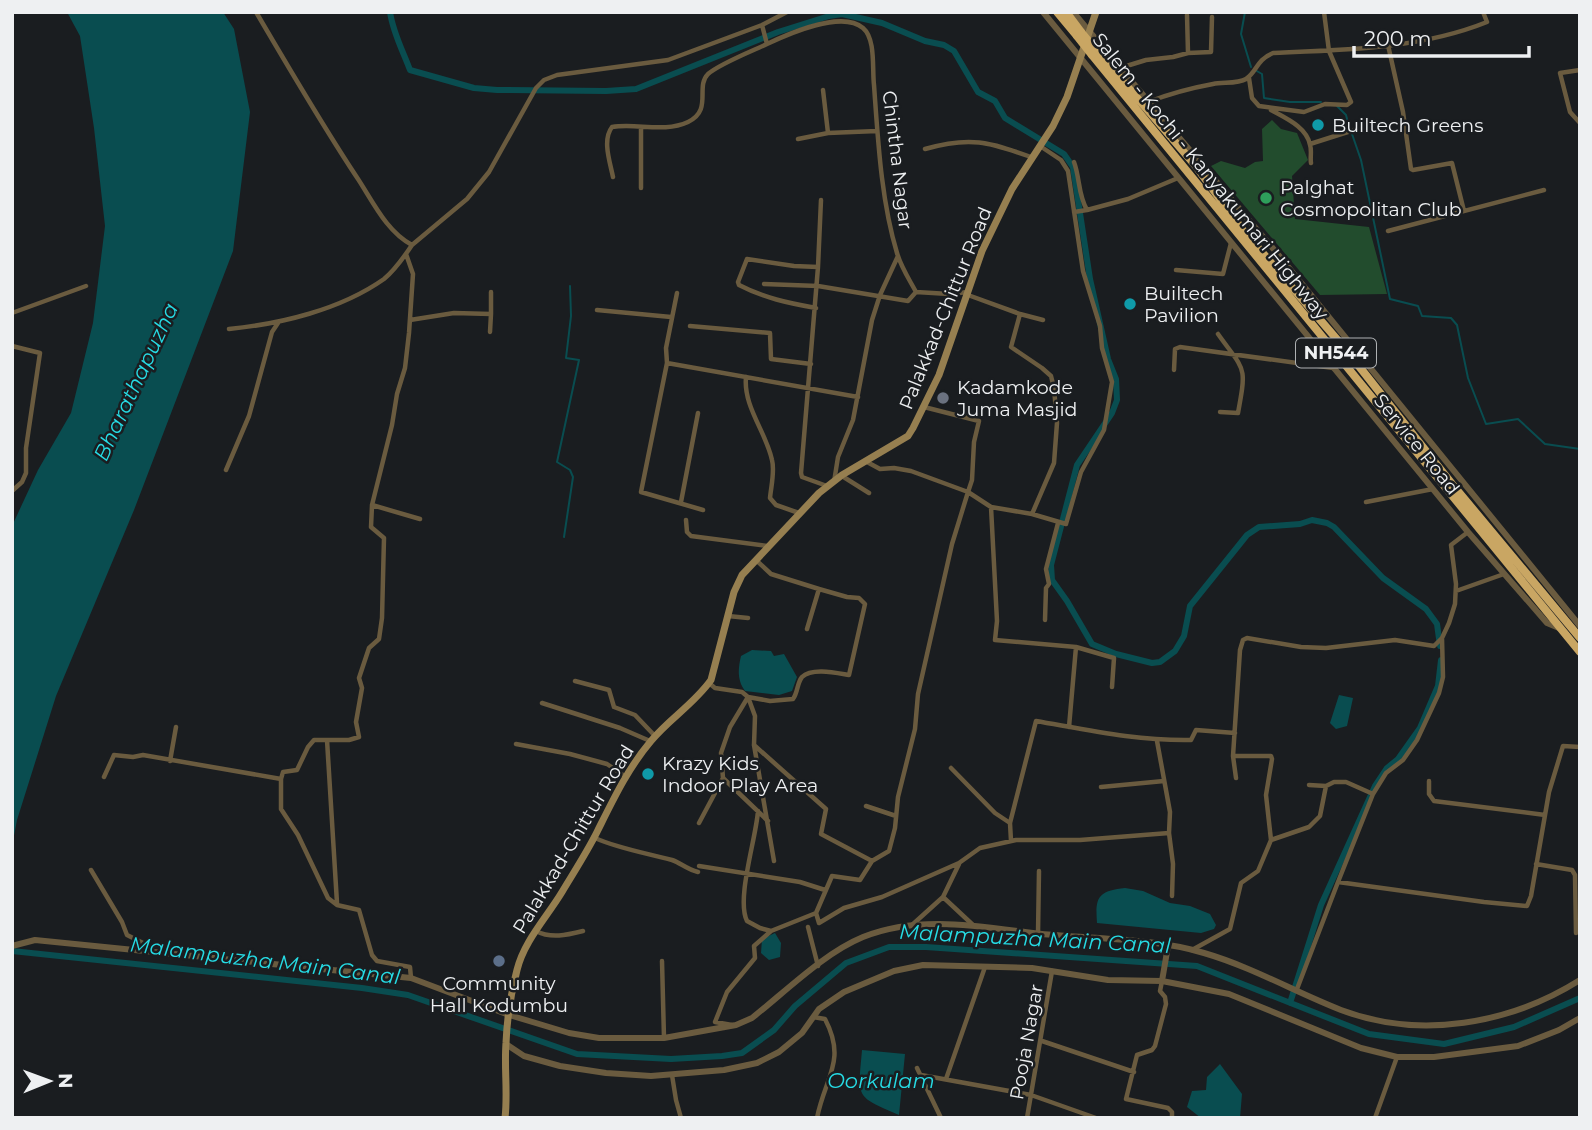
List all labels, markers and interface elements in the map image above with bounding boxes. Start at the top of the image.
scale bar [1354,14,1529,58]
text: 200 m [1364,26,1431,51]
street label: Salem - Kochi - Kanyakumari Highway [1088,28,1334,325]
street label: Chintha Nagar [878,89,917,231]
place label: Builtech Greens [1332,114,1484,137]
marker: Builtech Greens [1310,117,1326,133]
place label: Palghat Cosmopolitan Club [1280,176,1462,221]
marker: Palghat Cosmopolitan Club [1258,190,1274,206]
street label: Palakkad-Chittur Road [894,204,997,413]
place label: Builtech Pavilion [1144,282,1223,327]
marker: Builtech Pavilion [1122,296,1138,312]
water label: Bharathapuzha [88,299,183,465]
road number: NH544 [1296,338,1376,368]
place label: Kadamkode Juma Masjid [956,376,1077,421]
street label: Service Road [1369,389,1464,499]
marker: Kadamkode Juma Masjid [935,390,951,406]
street label: Palakkad-Chittur Road [508,741,639,938]
place label: Krazy Kids Indoor Play Area [662,752,818,797]
marker: Krazy Kids Indoor Play Area [640,766,656,782]
water label: Malampuzha Main Canal [899,919,1172,958]
water label: Malampuzha Main Canal [129,932,402,990]
marker: Community Hall Kodumbu [491,953,507,969]
place label: Community Hall Kodumbu [430,972,568,1017]
street label: Pooja Nagar [1005,982,1048,1102]
north arrow [14,1046,84,1116]
water label: Oorkulam [827,1068,935,1093]
text: N [54,1073,77,1089]

